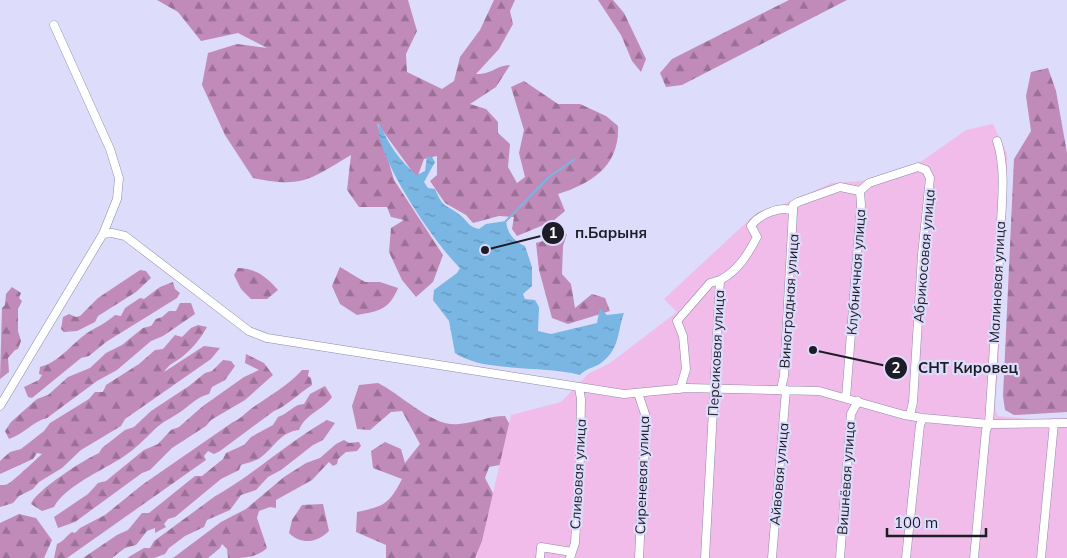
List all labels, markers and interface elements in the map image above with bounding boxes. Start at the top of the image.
street label: Абрикосовая улица [909,188,939,324]
street label: Клубничная улица [843,208,869,336]
callout: п.Барыня [541,218,657,248]
street label: Малиновая улица [985,221,1009,343]
text: 1 [548,223,558,242]
text: п.Барыня [575,223,647,242]
street label: Виноградная улица [775,233,803,369]
street label: Персиковая улица [704,289,728,417]
callout: СНТ Кировец [883,353,1028,383]
text: 2 [891,358,901,377]
text: СНТ Кировец [918,358,1019,377]
street label: Сиреневая улица [631,415,653,535]
street label: Сливовая улица [566,418,590,530]
street label: Вишнёвая улица [833,421,859,535]
street label: Айвовая улица [766,422,792,526]
scale bar [887,506,986,538]
text: 100 m [894,513,938,532]

